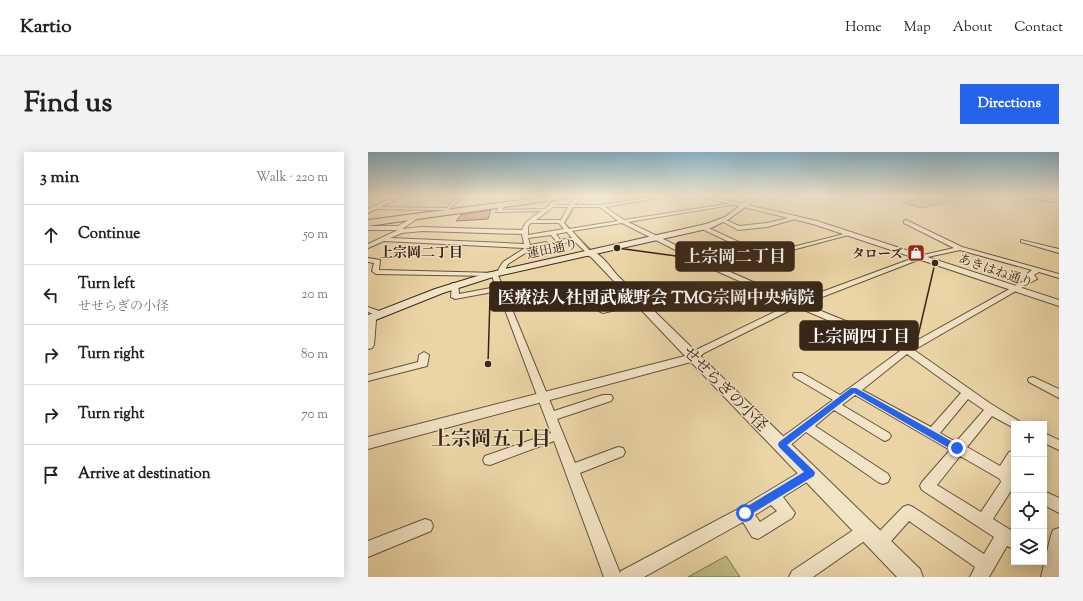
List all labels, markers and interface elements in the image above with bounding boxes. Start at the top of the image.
text: Kartio [20,14,72,41]
text: Home [845,18,882,38]
text: Map [904,18,931,38]
text: About [953,18,992,38]
text: Contact [1014,18,1063,38]
text: Find us [24,84,112,124]
button: Directions [960,84,1059,124]
text: 3 min [40,166,79,190]
text: Walk · 220 m [256,169,328,187]
icon: ahead [40,224,62,246]
text: Continue [78,224,140,245]
text: 50 m [303,226,328,244]
street label: 蓮田通り [525,236,580,264]
callout: 上宗岡二丁目 [676,242,794,271]
shop icon: タローズ [906,243,926,263]
district label: 上宗岡二丁目 [379,244,463,264]
text: 上宗岡二丁目 [684,246,786,270]
place label: タローズ [852,246,903,264]
street label: あきはね通り [956,251,1035,293]
text: Turn left [78,274,135,295]
callout: 医療法人社団武蔵野会 TMG宗岡中央病院 [490,282,822,311]
icon: left [40,284,62,306]
text: 20 m [302,286,328,304]
text: 医療法人社団武蔵野会 TMG宗岡中央病院 [498,287,814,311]
text: せせらぎの小径 [78,298,169,316]
callout: 上宗岡四丁目 [800,321,918,350]
text: 上宗岡四丁目 [808,326,910,350]
street label: せせらぎの小径 [676,342,772,438]
icon: right [40,344,62,366]
text: Turn right [78,344,144,365]
text: 80 m [301,346,328,364]
icon: right [40,404,62,426]
text: Turn right [78,404,144,425]
text: 70 m [301,406,328,424]
map controls [1011,421,1047,565]
button: + [1011,421,1047,457]
district label: 上宗岡五丁目 [431,426,551,455]
route end [948,439,966,457]
button: − [1011,457,1047,493]
icon: arrive [40,464,62,486]
text: Arrive at destination [78,464,211,485]
button: locate [1011,493,1047,529]
route start [736,504,754,522]
button: layers [1011,529,1047,565]

